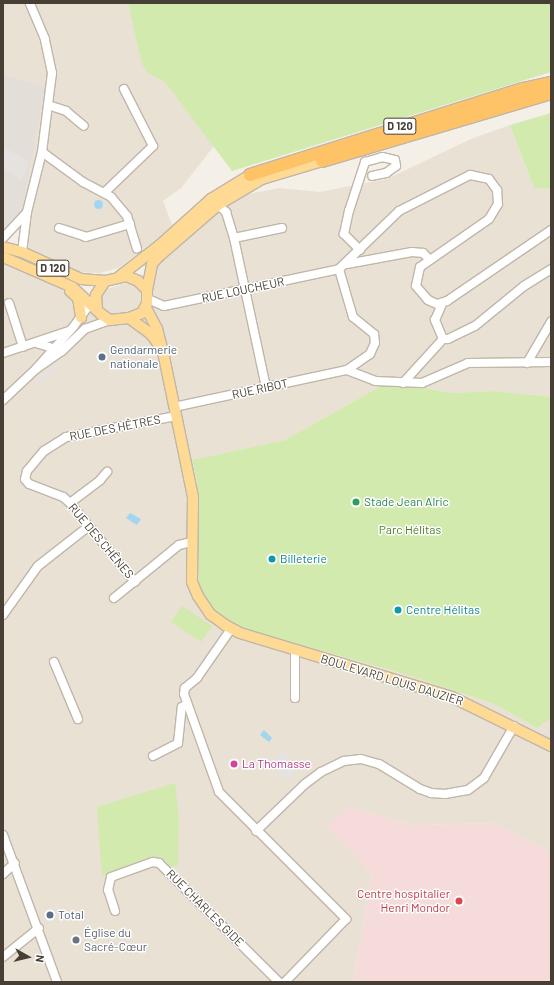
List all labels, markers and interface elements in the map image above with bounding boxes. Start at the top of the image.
road number: D 120 [383,117,417,135]
road number: D 120 [36,259,70,277]
street label: RUE LOUCHEUR [200,274,286,306]
place label: Gendarmerie nationale [110,343,177,371]
marker: Gendarmerie nationale [97,352,107,362]
street label: RUE RIBOT [231,376,289,402]
street label: RUE DES HÊTRES [68,412,162,444]
place label: Stade Jean Alric [364,495,449,509]
marker: Stade Jean Alric [351,497,361,507]
street label: RUE DES CHÊNES [65,501,137,581]
park label: Parc Hélitas [379,523,441,537]
place label: Billeterie [280,552,327,566]
marker: Billeterie [267,554,277,564]
place label: Centre Hélitas [406,603,480,617]
marker: Centre Hélitas [393,605,403,615]
street label: BOULEVARD LOUIS DAUZIER [319,651,465,709]
place label: La Thomasse [242,757,311,771]
marker: La Thomasse [229,759,239,769]
street label: RUE CHARLES GIDE [163,866,247,950]
place label: Centre hospitalier Henri Mondor [357,887,450,915]
marker: Centre hospitalier Henri Mondor [453,895,465,907]
place label: Total [58,908,84,922]
marker: Total [45,910,55,920]
place label: Église du Sacré-Cœur [84,926,147,954]
marker: Église du Sacré-Cœur [71,935,81,945]
north arrow [8,937,48,977]
text: N [33,954,47,963]

